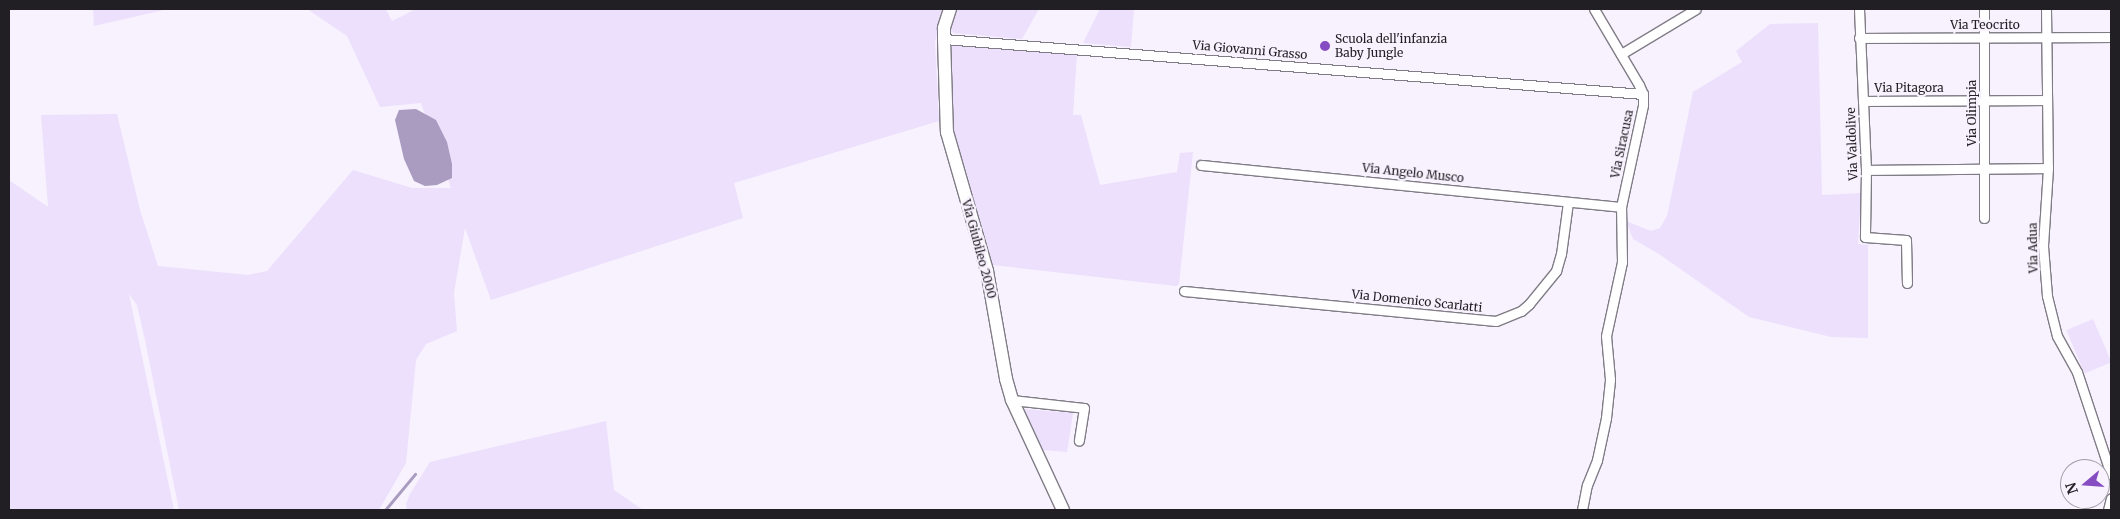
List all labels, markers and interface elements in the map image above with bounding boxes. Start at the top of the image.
street label: Via Teocrito [1950,18,2020,32]
place label: Scuola dell'infanzia Baby Jungle [1335,32,1447,60]
street label: Via Giovanni Grasso [1192,38,1308,62]
marker: Scuola dell'infanzia Baby Jungle [1319,40,1331,52]
street label: Via Olimpia [1965,80,1979,146]
street label: Via Pitagora [1874,81,1944,95]
street label: Via Valdolive [1844,107,1860,181]
street label: Via Siracusa [1608,108,1636,180]
street label: Via Angelo Musco [1361,160,1465,186]
street label: Via Giubileo 2000 [959,198,999,300]
street label: Via Adua [2025,223,2041,273]
street label: Via Domenico Scarlatti [1351,287,1483,315]
north arrow [2060,459,2110,509]
text: N [2061,480,2082,496]

